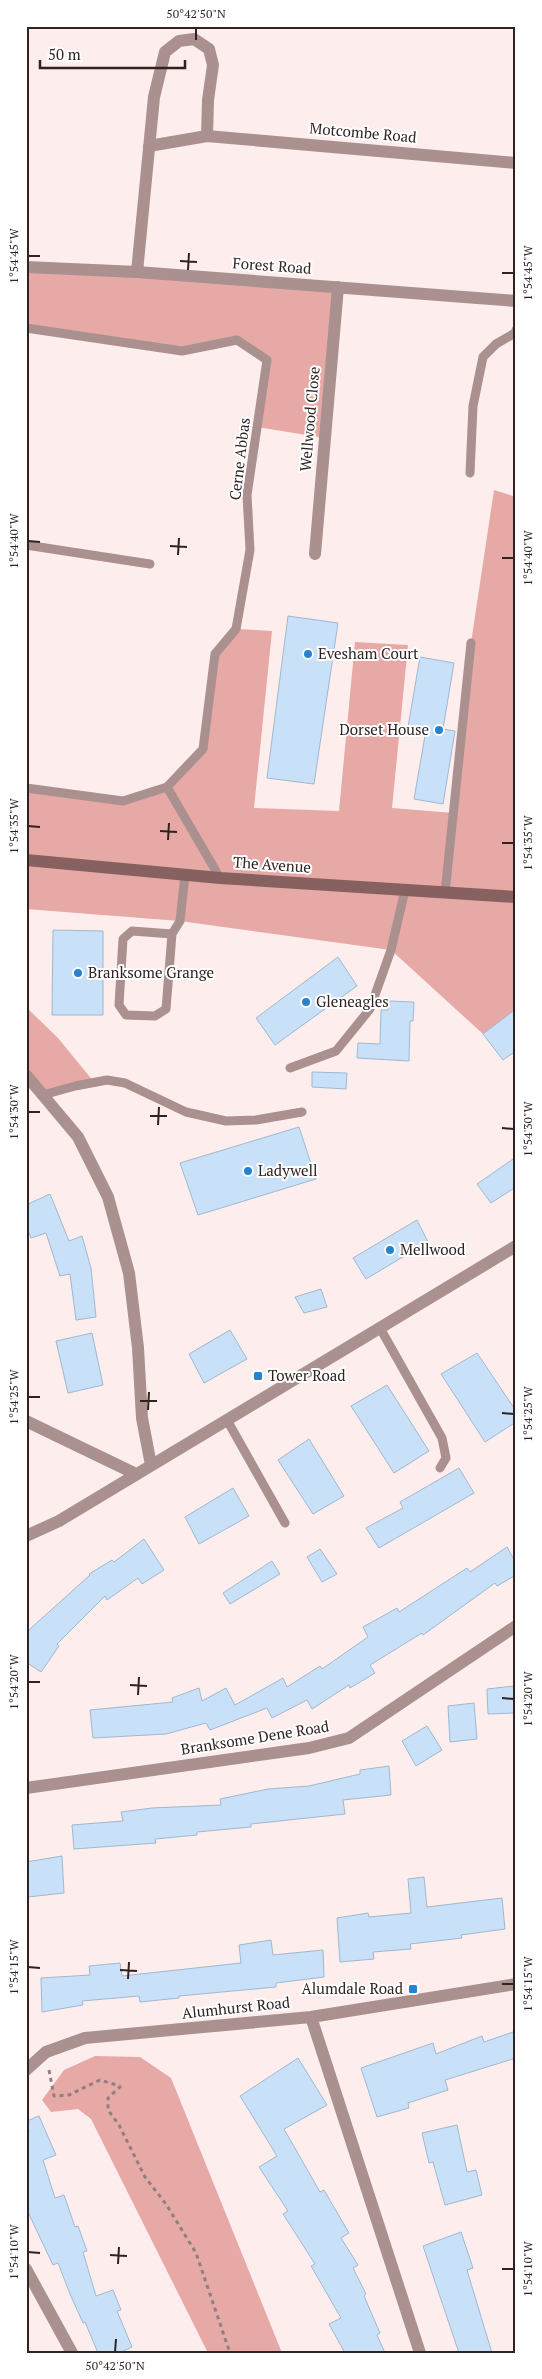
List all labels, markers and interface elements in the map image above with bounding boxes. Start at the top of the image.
text: 50°42'50"N [166,6,226,21]
scale bar [40,38,185,70]
text: 50 m [48,44,81,64]
street label: Motcombe Road [309,117,418,147]
text: 1°54'45"W [6,227,21,284]
text: 1°54'45"W [520,244,535,301]
street label: Forest Road [232,252,312,278]
street label: Wellwood Close [294,366,324,472]
street label: Cerne Abbas [224,416,254,501]
text: 1°54'40"W [6,512,21,569]
text: 1°54'40"W [520,529,535,586]
place label: Evesham Court [318,643,419,663]
marker: Evesham Court [302,648,314,660]
place label: Dorset House [339,719,429,739]
marker: Dorset House [433,724,445,736]
text: 1°54'35"W [6,797,21,854]
text: 1°54'35"W [520,814,535,871]
street label: The Avenue [232,851,312,877]
place label: Branksome Grange [88,962,214,982]
marker: Branksome Grange [72,967,84,979]
place label: Gleneagles [316,991,389,1011]
marker: Gleneagles [300,996,312,1008]
text: 1°54'30"W [6,1083,21,1140]
text: 1°54'30"W [520,1100,535,1157]
place label: Ladywell [258,1160,317,1180]
marker: Ladywell [242,1165,254,1177]
place label: Mellwood [400,1239,465,1259]
marker: Mellwood [384,1244,396,1256]
place label: Tower Road [268,1365,346,1385]
text: 1°54'25"W [6,1368,21,1425]
marker: Tower Road [252,1370,264,1382]
text: 1°54'25"W [520,1385,535,1442]
text: 1°54'20"W [6,1653,21,1710]
text: 1°54'20"W [520,1670,535,1727]
street label: Branksome Dene Road [179,1715,330,1759]
text: 1°54'15"W [6,1938,21,1995]
text: 1°54'15"W [520,1955,535,2012]
place label: Alumdale Road [302,1978,403,1998]
marker: Alumdale Road [407,1983,419,1995]
street label: Alumhurst Road [181,1991,291,2023]
text: 1°54'10"W [6,2223,21,2280]
text: 1°54'10"W [520,2240,535,2297]
text: 50°42'50"N [85,2358,145,2373]

